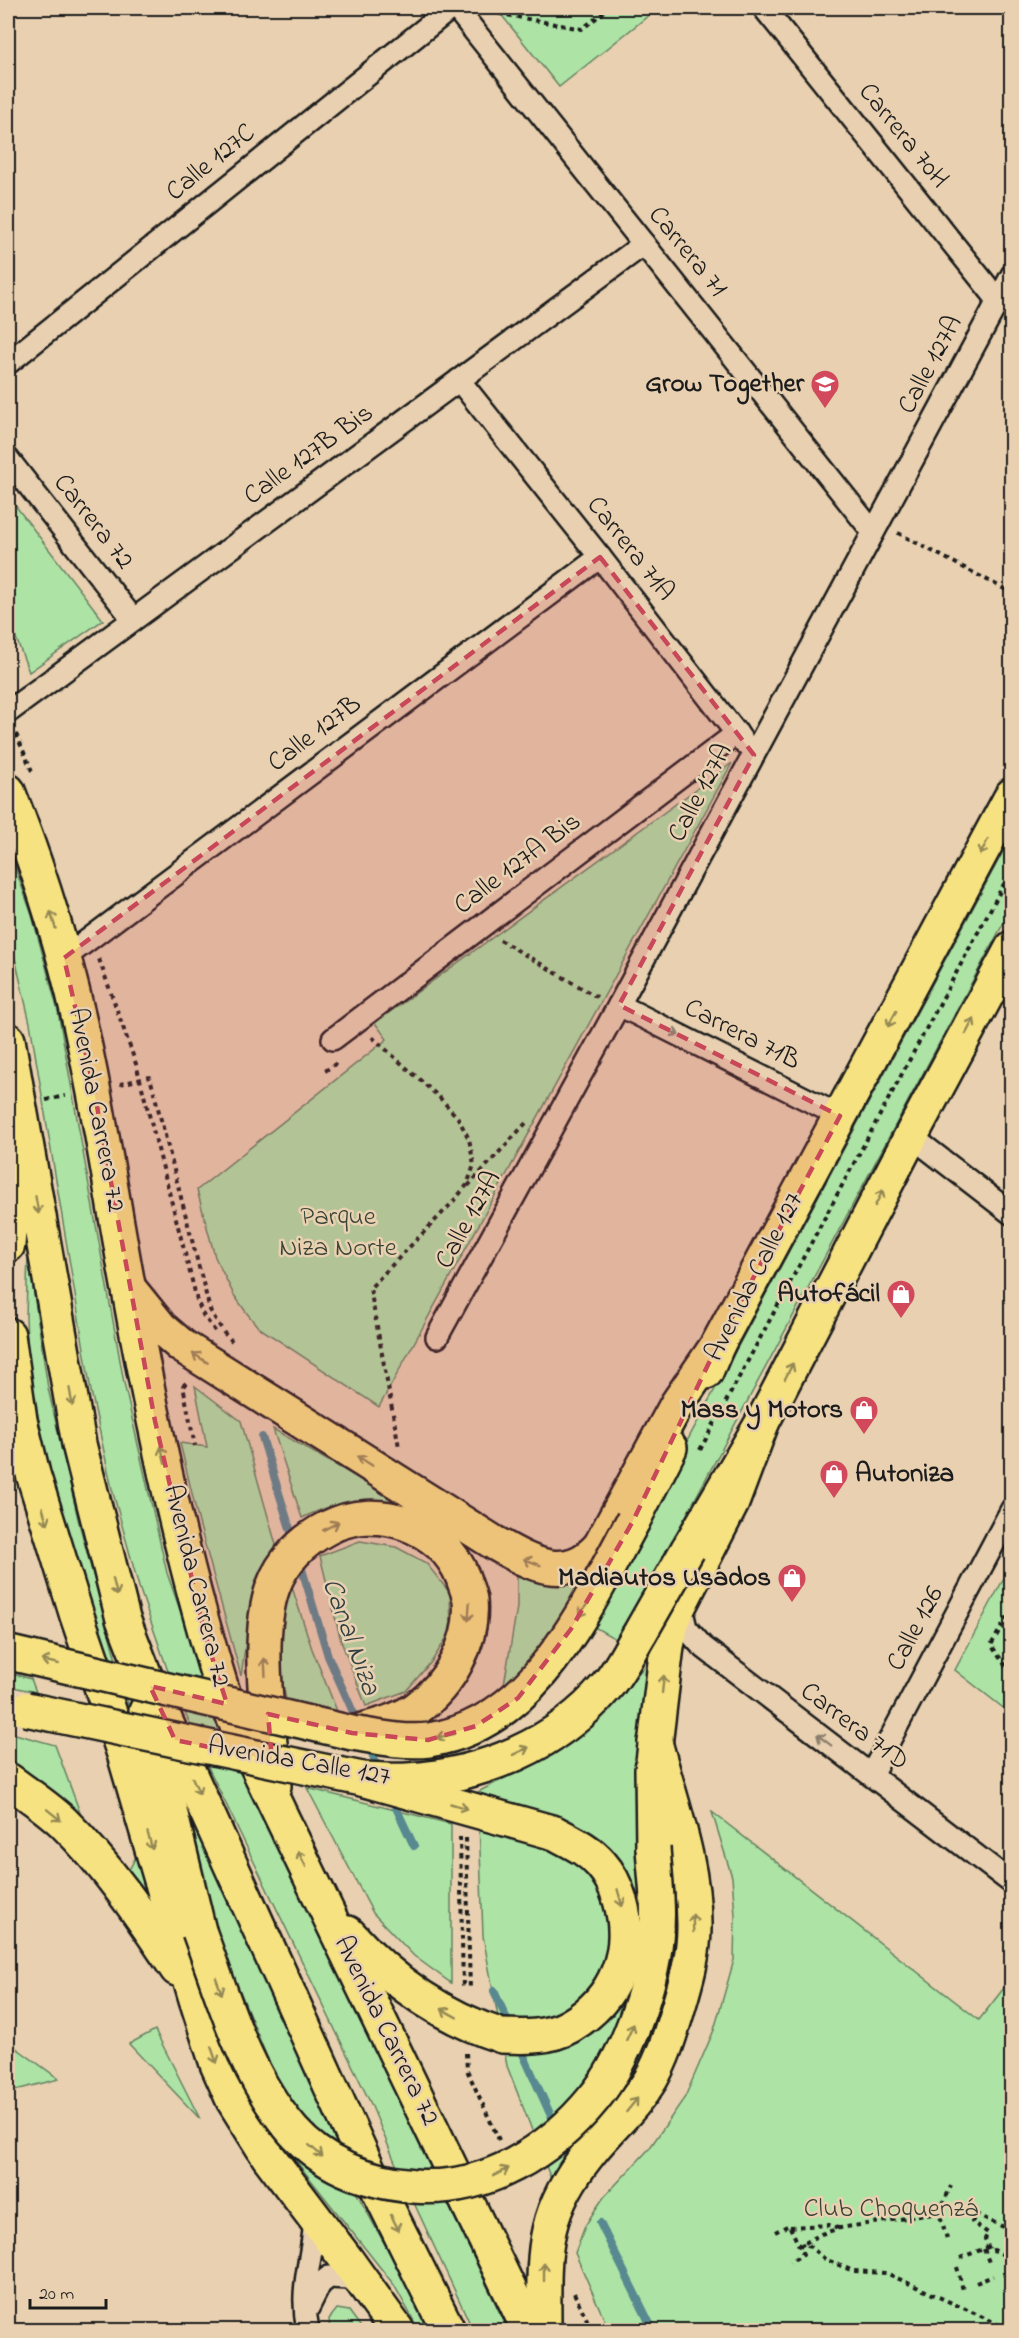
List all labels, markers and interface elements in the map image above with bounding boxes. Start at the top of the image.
street label: Carrera 70H [848,75,958,197]
street label: Calle 127C [158,115,264,211]
street label: Carrera 71 [638,198,736,306]
street label: Calle 127A [889,309,973,421]
place label: Grow Together [645,365,805,405]
school or university icon: Grow Together [809,368,841,410]
street label: Calle 127B Bis [236,395,382,515]
street label: Carrera 72 [43,466,143,578]
street label: Carrera 71A [576,488,684,610]
street label: Calle 127B [260,686,370,782]
street label: Calle 127A [659,737,743,849]
street label: Calle 127A Bis [446,803,590,925]
one-way arrow [978,838,990,855]
one-way arrow [47,911,58,930]
street label: Carrera 71B [677,989,807,1081]
street label: Avenida Carrera 72 [57,1005,135,1215]
one-way arrow [886,1010,898,1027]
one-way arrow [964,1018,976,1035]
one-way arrow [662,1026,680,1038]
street label: Calle 127A [426,1164,512,1276]
street label: Avenida Calle 127 [696,1186,814,1368]
one-way arrow [873,1189,885,1207]
one-way arrow [31,1195,42,1214]
park label: Parque Niza Norte [279,1198,398,1268]
place label: Autofácil [777,1275,880,1314]
shop icon: Autofácil [885,1278,917,1320]
one-way arrow [192,1351,209,1363]
one-way arrow [784,1363,795,1381]
one-way arrow [65,1387,76,1406]
place label: Mass y Motors [680,1391,843,1430]
shop icon: Mass y Motors [848,1394,880,1436]
one-way arrow [156,1445,168,1464]
one-way arrow [357,1455,374,1467]
place label: Autoniza [855,1455,954,1494]
shop icon: Autoniza [818,1458,850,1500]
street label: Avenida Carrera 72 [152,1481,240,1691]
one-way arrow [40,1506,51,1525]
one-way arrow [322,1520,339,1532]
one-way arrow [523,1556,542,1567]
place label: Madiautos Usados [558,1559,771,1598]
shop icon: Madiautos Usados [776,1562,808,1604]
water label: Canal Niza [310,1573,390,1702]
one-way arrow [109,1577,121,1596]
street label: Calle 126 [877,1579,955,1678]
one-way arrow [577,1600,589,1617]
one-way arrow [463,1602,474,1622]
one-way arrow [40,1656,60,1667]
one-way arrow [259,1657,270,1677]
street label: Carrera 71D [791,1673,917,1781]
one-way arrow [658,1674,669,1694]
street label: Avenida Calle 127 [204,1727,394,1797]
one-way arrow [436,1731,455,1742]
one-way arrow [817,1733,833,1746]
one-way arrow [512,1744,530,1756]
one-way arrow [191,1777,202,1795]
one-way arrow [449,1801,468,1812]
one-way arrow [46,1808,61,1822]
one-way arrow [145,1831,156,1850]
one-way arrow [295,1851,307,1869]
one-way arrow [615,1888,626,1907]
one-way arrow [687,1914,699,1934]
street label: Avenida Carrera 72 [323,1929,449,2133]
one-way arrow [214,1976,225,1994]
one-way arrow [441,2007,458,2019]
one-way arrow [624,2024,636,2042]
one-way arrow [209,2045,220,2064]
one-way arrow [625,2097,638,2113]
one-way arrow [309,2144,324,2158]
one-way arrow [491,2165,509,2177]
park label: Club Choquenzá [804,2190,979,2229]
one-way arrow [390,2214,402,2232]
one-way arrow [538,2263,550,2283]
scale bar [30,2272,106,2310]
text: 20 m [39,2282,74,2308]

